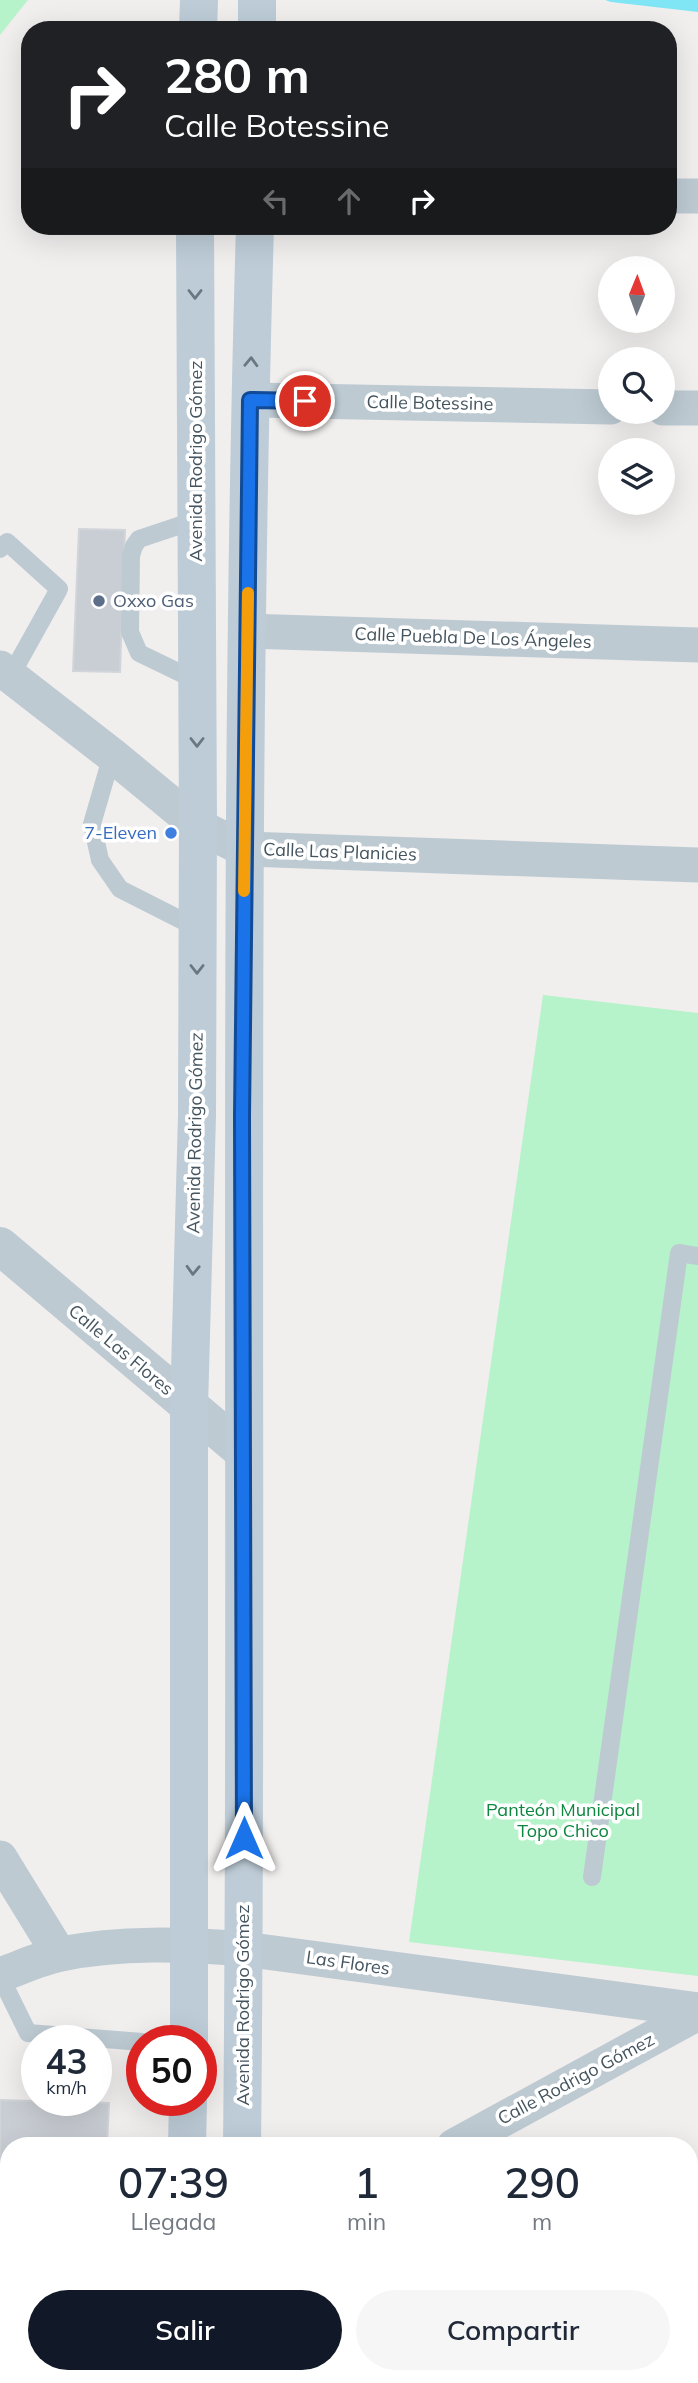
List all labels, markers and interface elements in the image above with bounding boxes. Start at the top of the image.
text: 280 m [164,44,310,105]
icon: right [49,49,140,140]
text: Calle Botessine [164,105,389,145]
icon: left [257,182,295,220]
icon: ahead [330,182,368,220]
icon: right [403,182,441,220]
north arrow [598,256,676,332]
map controls [598,256,675,515]
one-way arrow [187,289,203,300]
button: search [598,347,675,424]
one-way arrow [243,357,259,367]
street label: Avenida Rodrigo Gómez [184,360,207,562]
pin [275,371,335,431]
icon: arrive [286,382,324,420]
street label: Calle Botessine [366,390,494,415]
button: layers [598,438,675,515]
place label: Oxxo Gas [113,589,194,612]
marker: Oxxo Gas [91,593,107,609]
street label: Calle Puebla De Los Ángeles [354,622,592,653]
one-way arrow [189,737,205,748]
place label: 7-Eleven [84,821,157,844]
marker: 7-Eleven [163,825,179,841]
street label: Calle Las Planicies [263,837,417,866]
one-way arrow [189,965,205,975]
street label: Avenida Rodrigo Gómez [181,1032,208,1234]
one-way arrow [185,1265,200,1276]
street label: Calle Las Flores [64,1299,179,1400]
park label: Panteón Municipal Topo Chico [486,1798,640,1842]
position arrow [207,1801,281,1875]
street label: Avenida Rodrigo Gómez [231,1904,254,2106]
street label: Las Flores [305,1945,391,1980]
speed limit sign: 50 [126,2025,217,2116]
street label: Calle Rodrigo Gómez [493,2028,658,2130]
text: 43 [45,2039,88,2083]
text: km/h [46,2076,87,2099]
text: 07:39 [118,2156,229,2209]
text: 1 [354,2156,379,2209]
text: 290 [504,2156,580,2209]
text: Llegada [131,2207,216,2236]
text: min [347,2207,386,2236]
text: m [532,2207,552,2236]
button: Salir [28,2290,342,2370]
button: Compartir [356,2290,670,2370]

